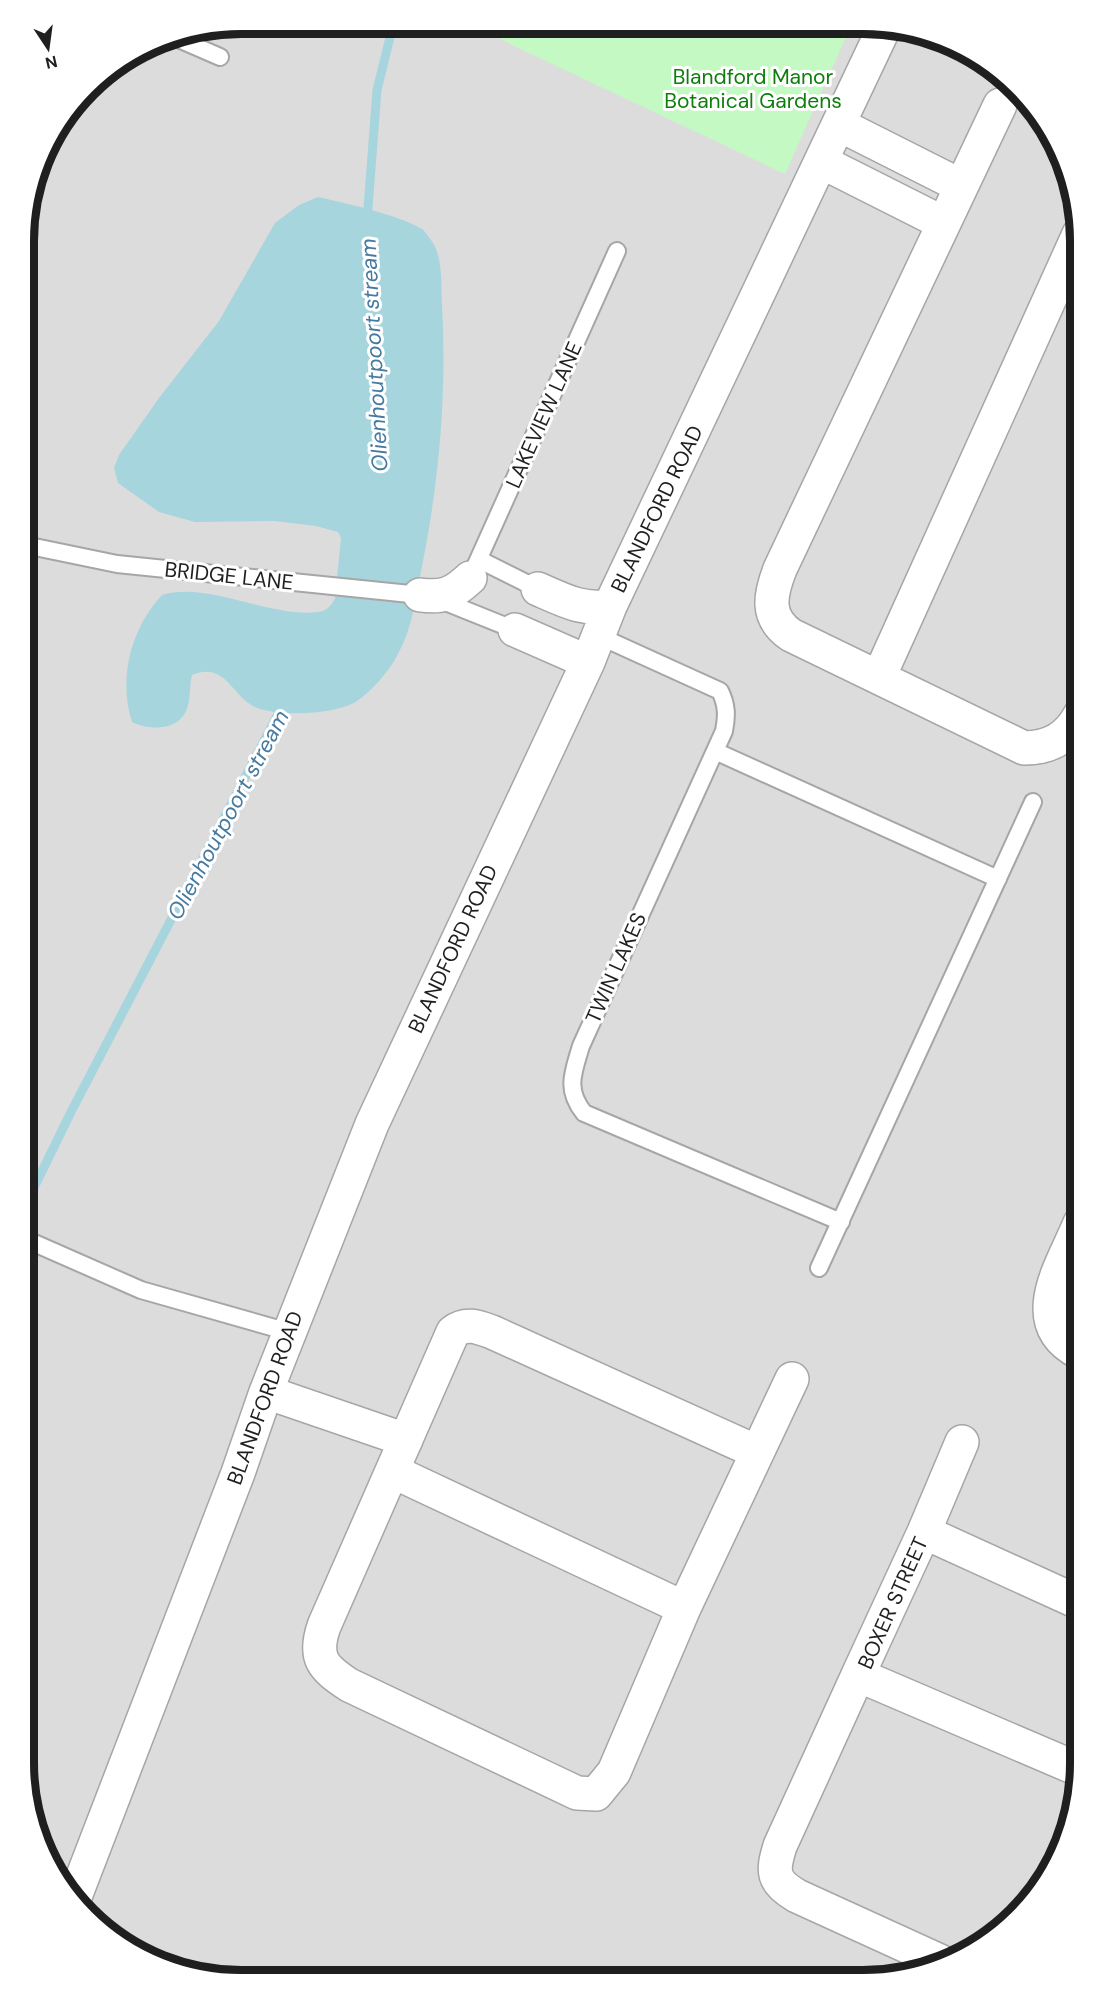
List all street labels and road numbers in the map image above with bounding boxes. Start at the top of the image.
street label: LAKEVIEW LANE [499,337,589,493]
street label: BLANDFORD ROAD [604,421,710,597]
street label: BRIDGE LANE [163,555,295,597]
street label: BLANDFORD ROAD [402,860,504,1038]
street label: TWIN LAKES [579,908,653,1028]
street label: BLANDFORD ROAD [221,1307,309,1489]
street label: BOXER STREET [851,1532,935,1674]

